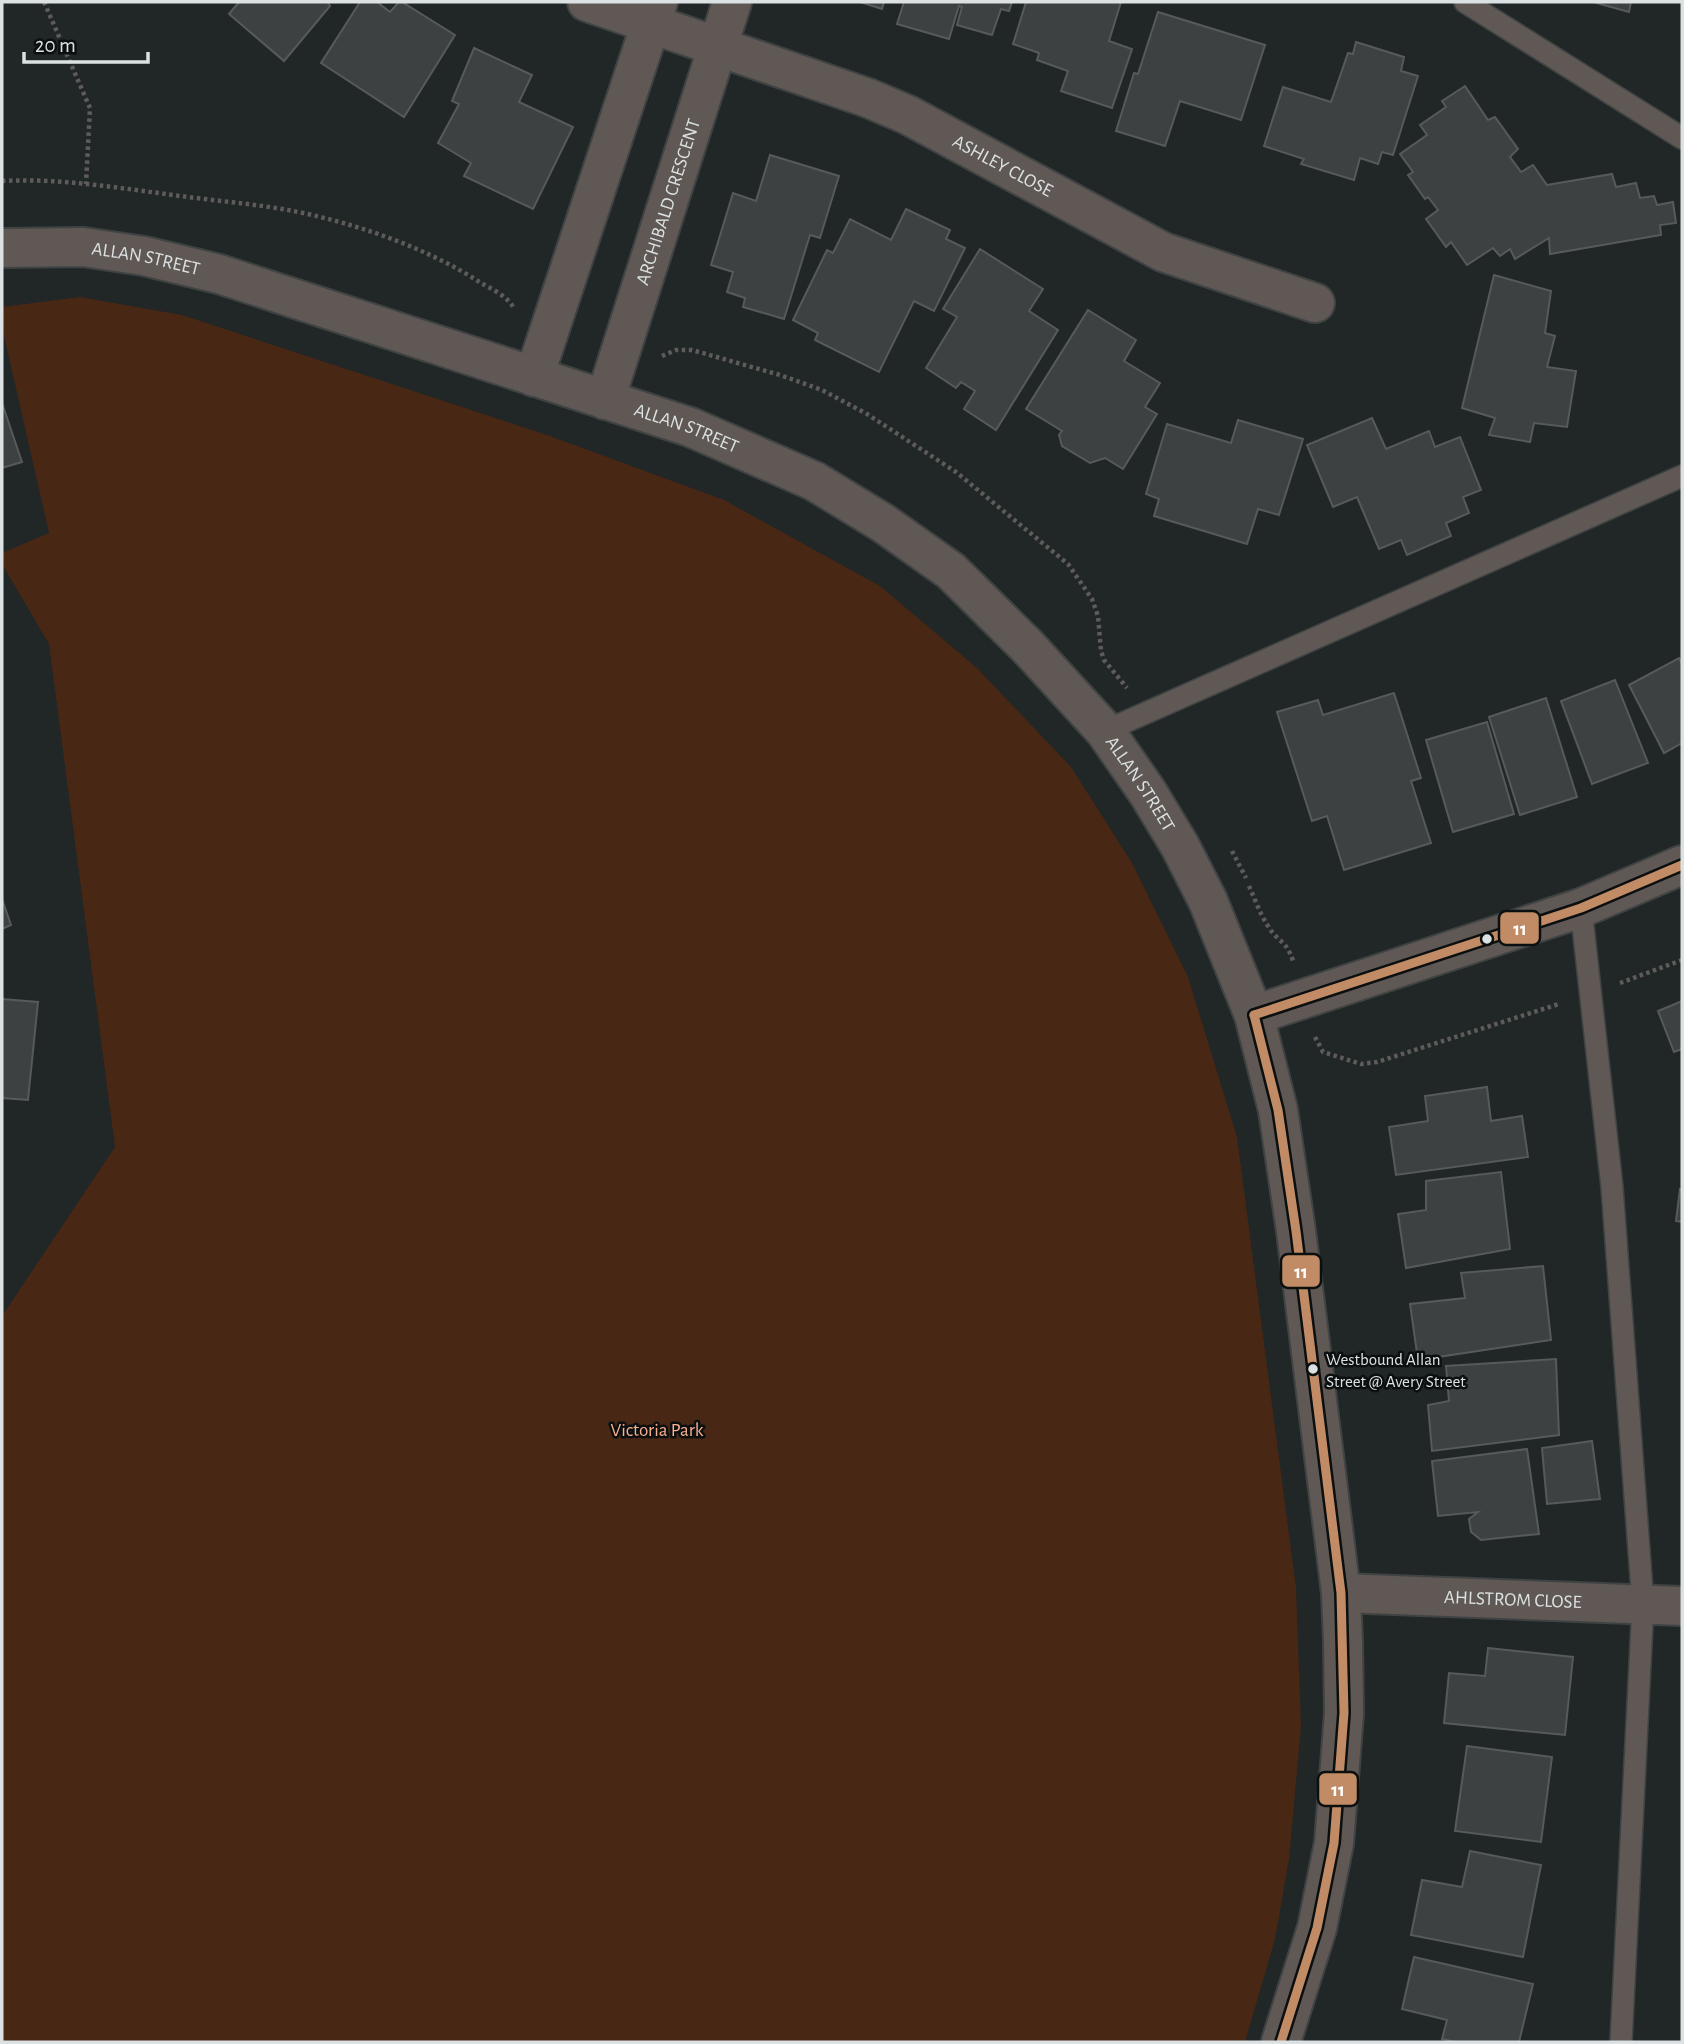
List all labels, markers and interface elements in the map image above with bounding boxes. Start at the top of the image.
scale bar [24,21,149,65]
text: 20 m [35,35,76,56]
street label: ARCHIBALD CRESCENT [633,116,704,287]
street label: ASHLEY CLOSE [950,131,1056,200]
street label: ALLAN STREET [90,239,202,279]
street label: ALLAN STREET [632,400,741,456]
street label: ALLAN STREET [1102,733,1178,835]
line badge: 11 [1499,911,1540,945]
text: 11 [1513,920,1527,939]
unlabelled marker [1480,932,1494,946]
line badge: 11 [1281,1254,1321,1288]
text: 11 [1294,1263,1308,1282]
place label: Westbound Allan Street @ Avery Street [1326,1351,1466,1391]
marker: Westbound Allan Street @ Avery Street [1306,1362,1320,1376]
park label: Victoria Park [610,1421,704,1440]
street label: AHLSTROM CLOSE [1444,1587,1582,1612]
line badge: 11 [1318,1772,1358,1806]
text: 11 [1331,1781,1345,1800]

